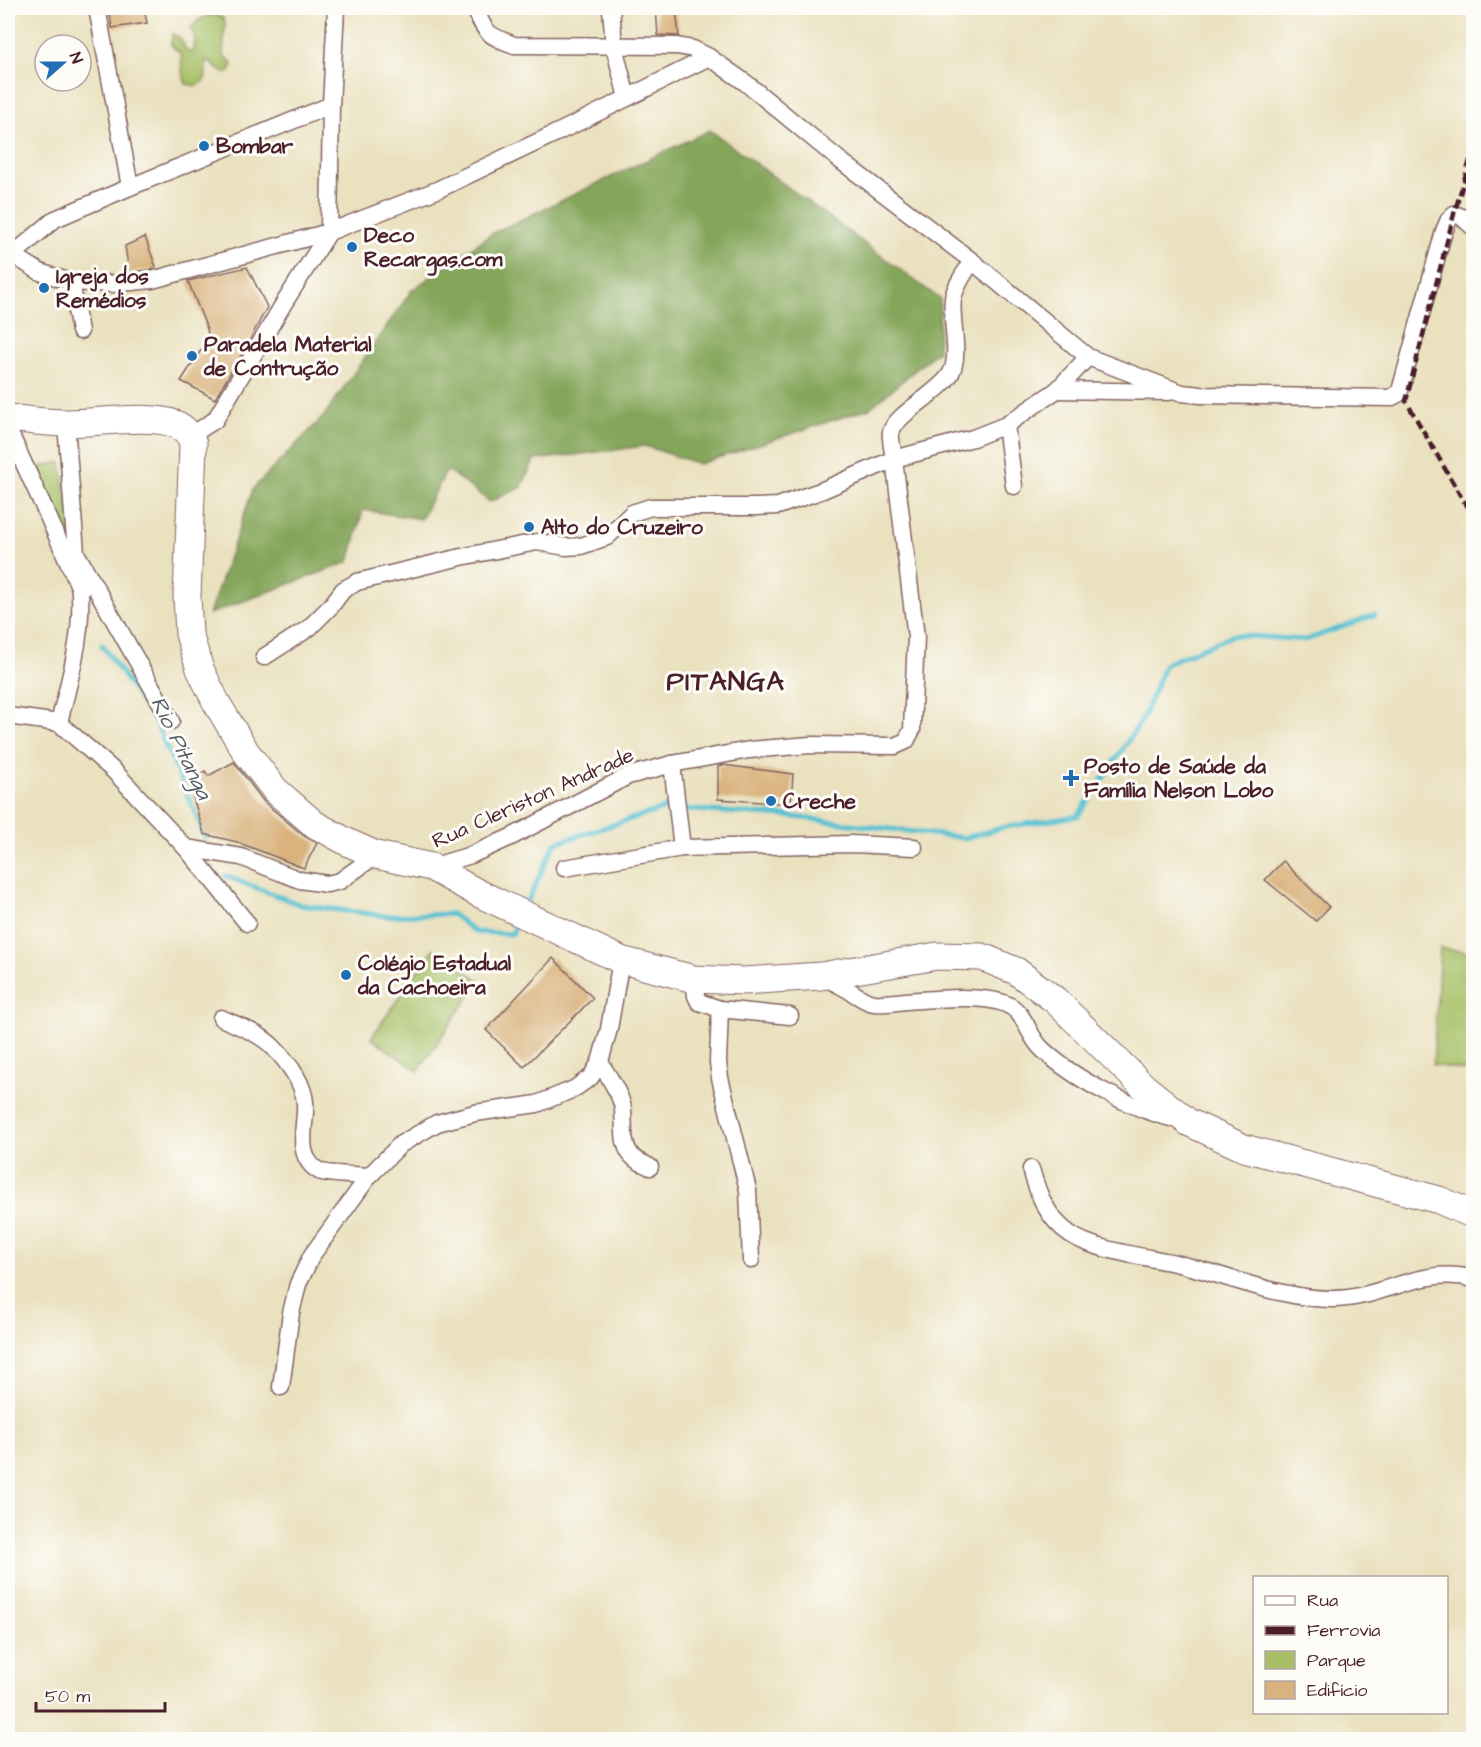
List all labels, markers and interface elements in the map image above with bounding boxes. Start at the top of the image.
north arrow [33,33,93,93]
text: N [64,49,88,67]
place label: Bombar [216,132,294,161]
marker: Bombar [197,139,211,153]
place label: Deco Recargas.com [364,221,503,276]
marker: Deco Recargas.com [345,240,359,254]
place label: Igreja dos Remédios [56,262,149,315]
marker: Igreja dos Remédios [37,281,51,295]
place label: Paradela Material de Contrução [203,330,372,383]
marker: Paradela Material de Contrução [185,349,199,363]
place label: Alto do Cruzeiro [541,513,703,542]
marker: Alto do Cruzeiro [522,520,536,534]
district label: PITANGA [667,663,785,701]
water label: Rio Pitanga [142,691,220,807]
street label: Rua Cleriston Andrade [428,740,638,856]
place label: Posto de Saúde da Família Nelson Lobo [1084,752,1274,805]
marker: Posto de Saúde da Família Nelson Lobo [1062,769,1080,787]
place label: Creche [783,787,857,816]
marker: Creche [764,794,778,808]
place label: Colégio Estadual da Cachoeira [357,949,512,1002]
marker: Colégio Estadual da Cachoeira [339,968,353,982]
legend [1253,1576,1448,1714]
text: Rua [1307,1588,1338,1613]
text: Ferrovia [1307,1618,1380,1643]
text: Parque [1307,1648,1366,1673]
scale bar [36,1675,165,1713]
text: Edifício [1307,1678,1367,1703]
text: 50 m [45,1684,90,1709]

